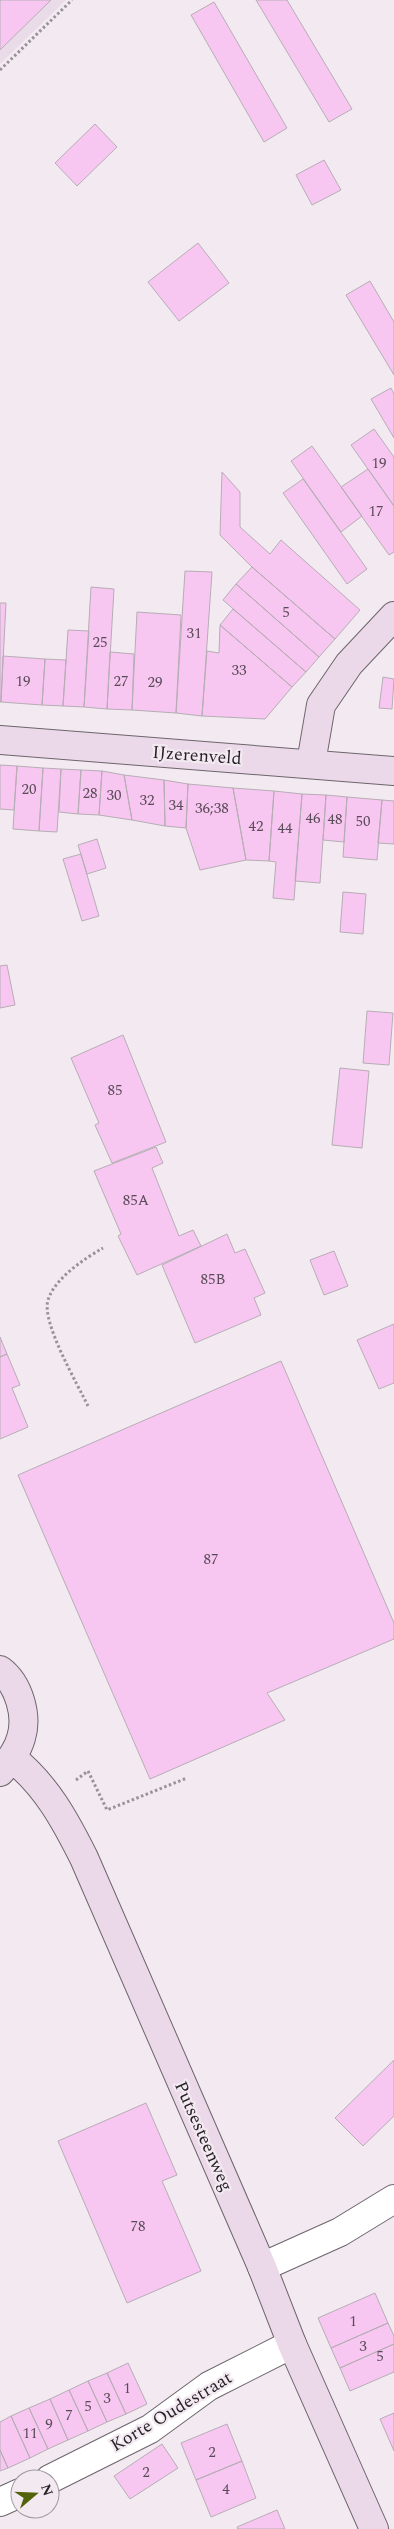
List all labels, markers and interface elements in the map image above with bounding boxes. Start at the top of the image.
house number: 19 [371,452,387,475]
house number: 17 [368,500,384,523]
house number: 5 [282,601,290,624]
house number: 31 [186,622,202,645]
house number: 25 [92,631,108,654]
house number: 33 [231,659,247,682]
house number: 19 [15,670,31,693]
house number: 27 [113,670,129,693]
house number: 29 [147,671,163,694]
street label: IJzerenveld [151,739,242,772]
house number: 20 [21,778,37,801]
house number: 28 [82,782,98,805]
house number: 30 [106,784,122,807]
house number: 32 [139,789,155,812]
house number: 34 [168,794,184,817]
house number: 36;38 [195,797,229,820]
house number: 46 [305,807,321,830]
house number: 48 [327,808,343,831]
house number: 50 [355,810,371,833]
house number: 42 [248,815,264,838]
house number: 44 [277,817,293,840]
house number: 85 [107,1079,123,1102]
house number: 85A [123,1189,149,1212]
house number: 85B [201,1268,226,1291]
house number: 87 [203,1548,219,1571]
street label: Putsesteenweg [167,2077,240,2196]
house number: 78 [130,2215,146,2238]
house number: 1 [349,2310,357,2333]
house number: 3 [359,2335,367,2358]
house number: 5 [376,2345,384,2368]
street label: Korte Oudestraat [105,2364,237,2459]
house number: 1 [123,2377,131,2400]
house number: 3 [103,2387,111,2410]
house number: 5 [84,2395,92,2418]
house number: 7 [65,2404,73,2427]
house number: 9 [45,2413,53,2436]
house number: 11 [22,2422,38,2445]
house number: 2 [208,2441,216,2464]
house number: 2 [142,2461,150,2484]
north arrow [10,2469,60,2519]
house number: 4 [222,2478,230,2501]
text: N [35,2481,59,2499]

